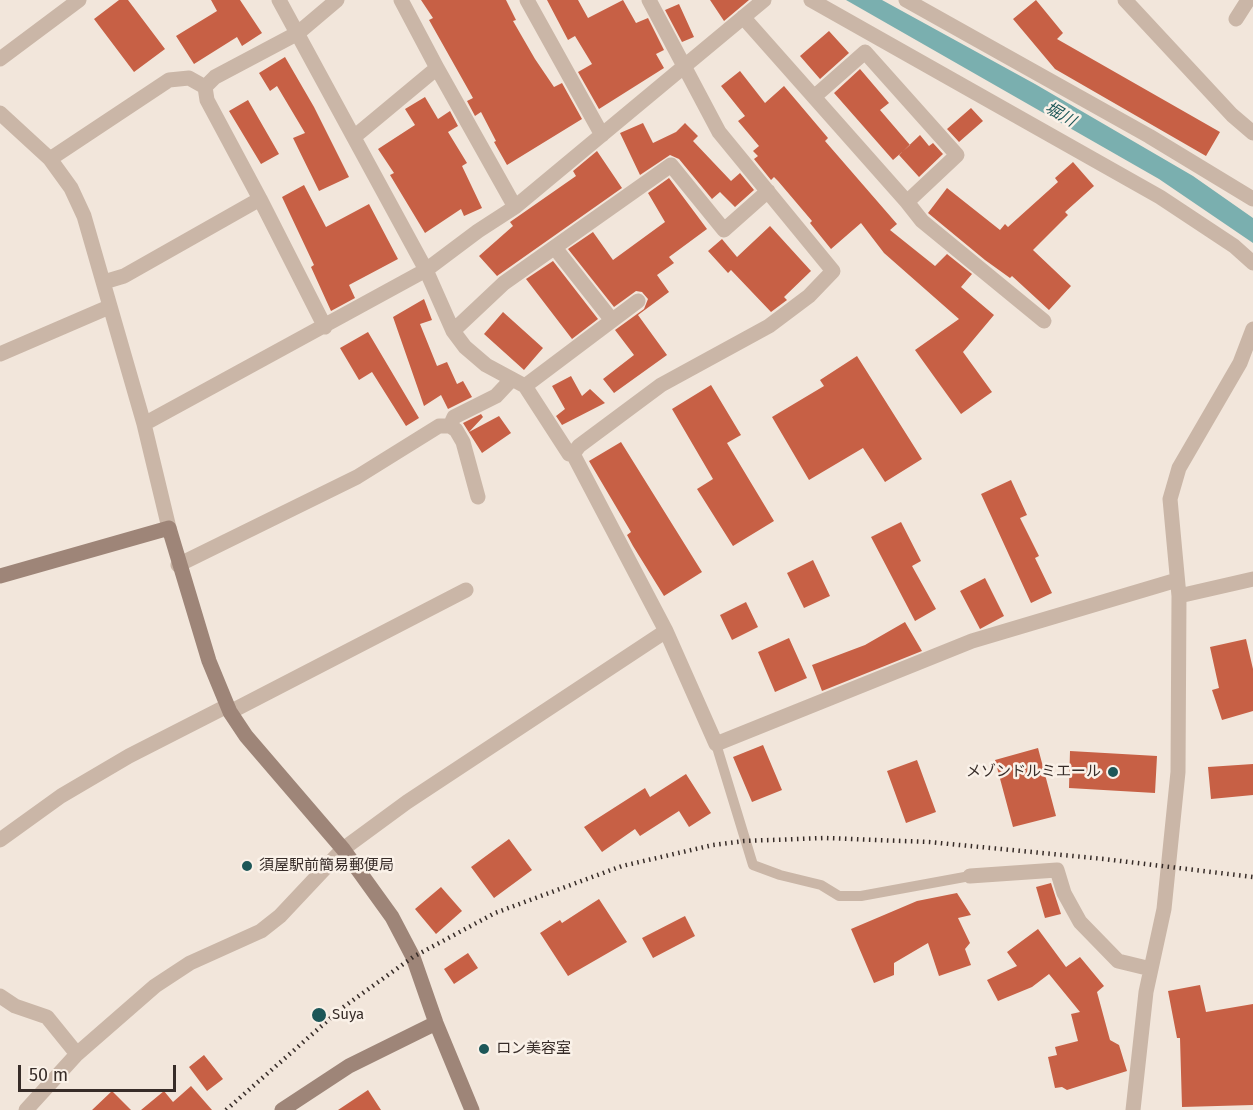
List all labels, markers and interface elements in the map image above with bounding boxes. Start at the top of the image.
water label: 堀川 [1041,99,1079,131]
place label: メゾンドルミエール [966,763,1101,781]
marker: メゾンドルミエール [1106,765,1120,779]
place label: 須屋駅前簡易郵便局 [259,857,394,875]
marker: 須屋駅前簡易郵便局 [240,859,254,873]
marker: Suya [310,1006,328,1024]
place label: Suya [332,1006,364,1024]
place label: ロン美容室 [496,1040,571,1058]
marker: ロン美容室 [477,1042,491,1056]
scale bar [21,1053,178,1091]
text: 50 m [29,1064,68,1086]

